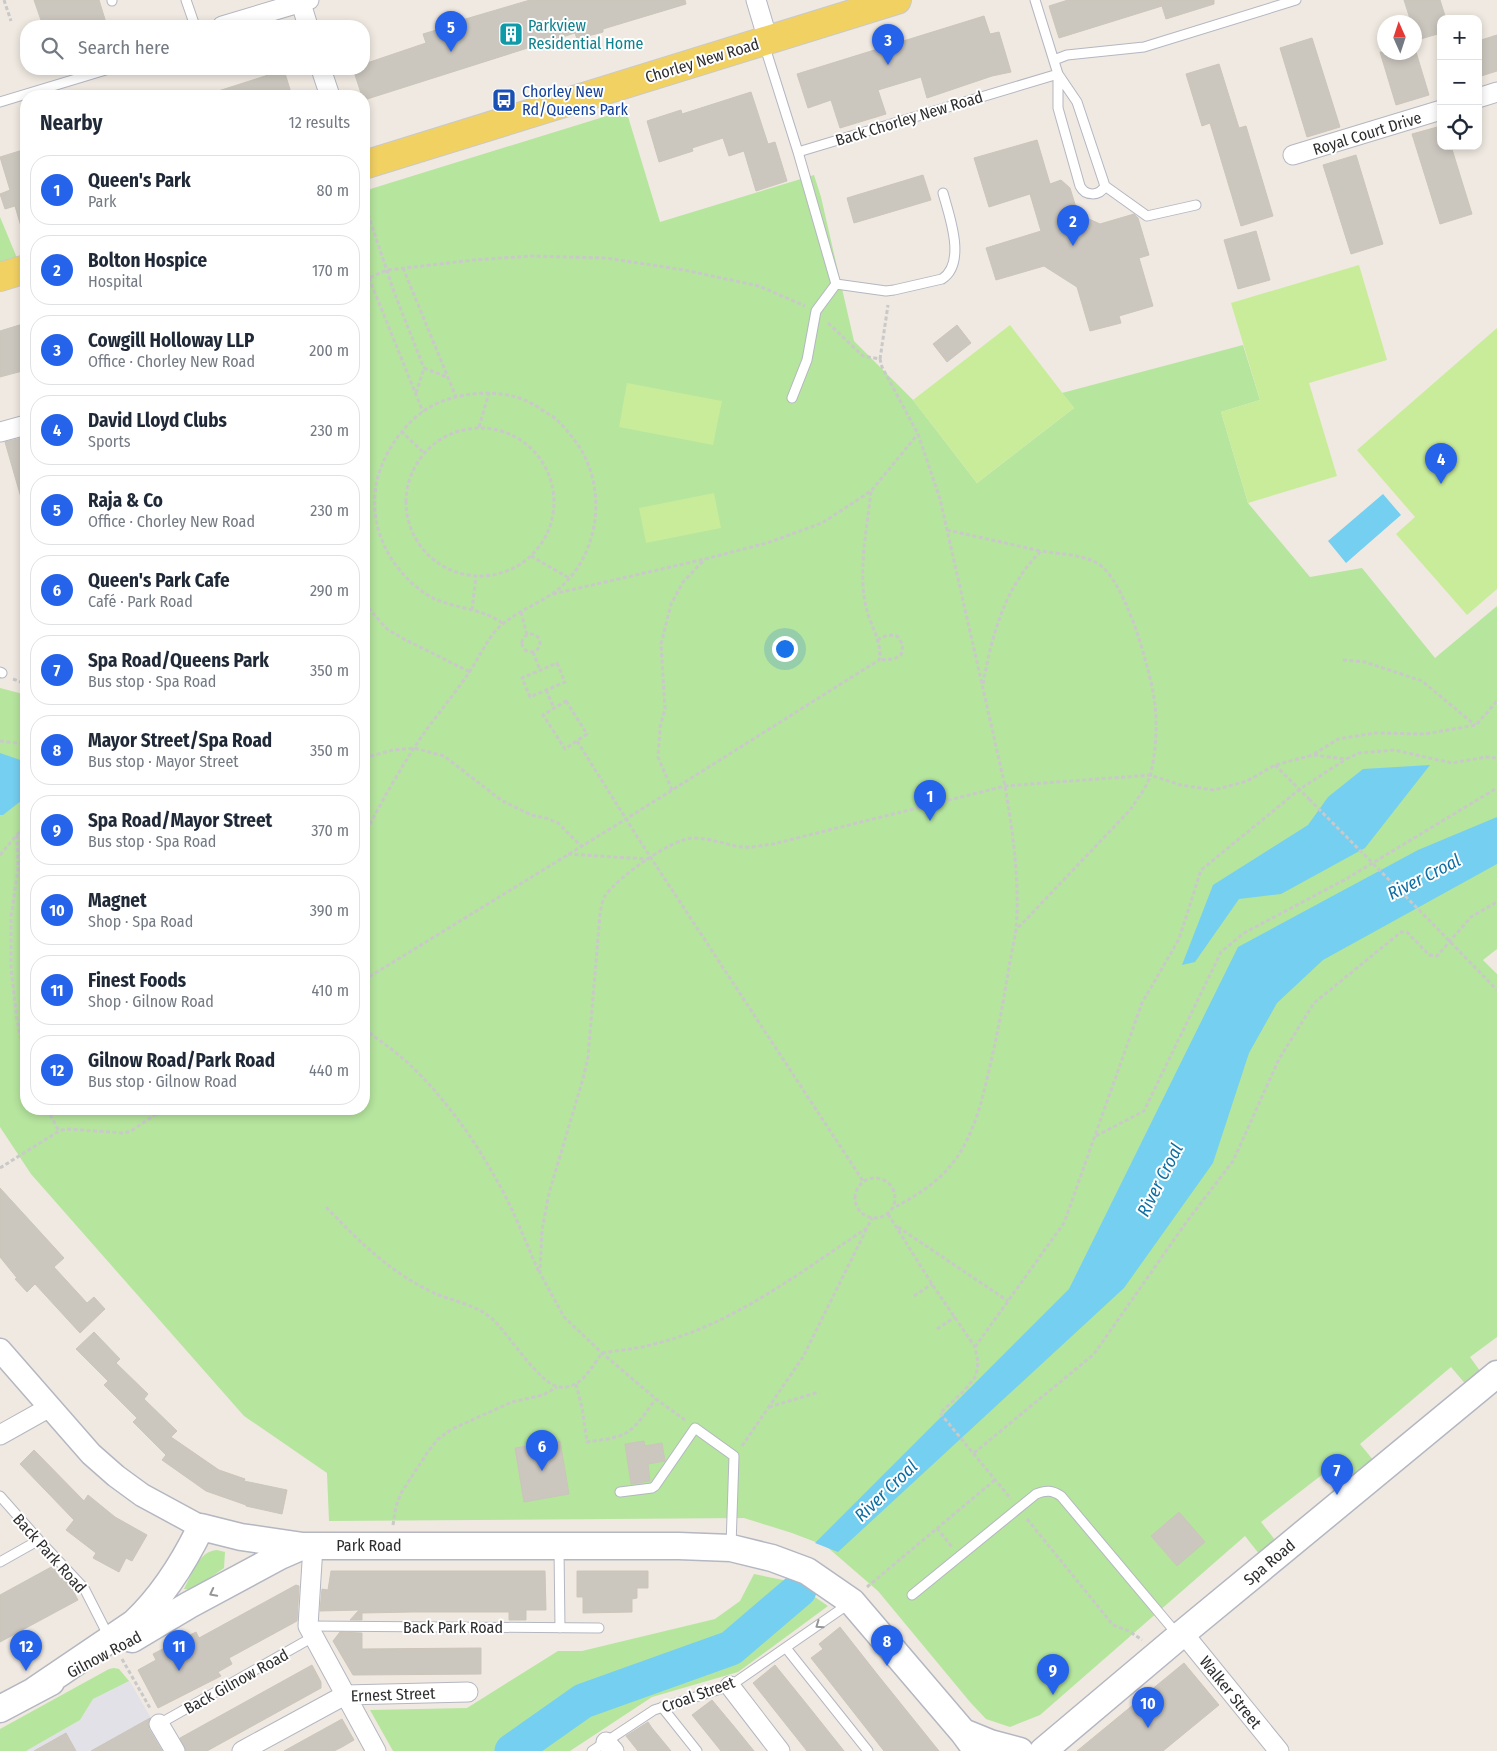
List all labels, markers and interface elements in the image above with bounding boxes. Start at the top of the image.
pin: 5 [435,11,467,52]
north arrow [1377,15,1422,60]
map controls [1437,15,1482,150]
button: + [1437,15,1482,60]
place label: Parkview Residential Home [528,16,644,53]
search box [20,20,370,75]
building icon: Parkview Residential Home [498,21,524,47]
pin: 3 [872,24,904,65]
icon: search [38,34,66,62]
street label: Chorley New Road [643,34,761,87]
text: Search here [78,36,170,59]
button: − [1437,60,1482,105]
place label: Chorley New Rd/Queens Park [522,82,628,119]
bus stop icon: Chorley New Rd/Queens Park [491,87,517,113]
street label: Back Chorley New Road [833,87,985,150]
button: locate [1437,105,1482,150]
street label: Royal Court Drive [1311,108,1424,159]
text: Nearby [40,110,102,136]
text: 12 results [288,113,350,132]
text: Queen's Park [88,169,191,192]
text: 1 [54,181,60,200]
text: 80 m [317,181,349,200]
text: Park [88,192,116,211]
pin: 2 [1057,205,1089,246]
text: Bolton Hospice [88,249,207,272]
text: 2 [53,261,61,280]
text: 170 m [312,261,349,280]
text: Hospital [88,272,143,291]
text: Cowgill Holloway LLP [88,329,254,352]
text: 3 [53,341,61,360]
text: 200 m [309,341,349,360]
text: Office · Chorley New Road [88,352,255,371]
text: David Lloyd Clubs [88,409,227,432]
text: 4 [53,421,61,440]
text: 230 m [310,421,349,440]
text: Sports [88,432,131,451]
pin: 4 [1425,443,1457,484]
text: Raja & Co [88,489,163,512]
text: 5 [53,501,61,520]
text: 230 m [310,501,349,520]
text: Office · Chorley New Road [88,512,255,531]
text: Queen's Park Cafe [88,569,230,592]
text: 6 [53,581,61,600]
text: 290 m [310,581,349,600]
text: Café · Park Road [88,592,193,611]
your location [772,636,798,662]
text: Spa Road/Queens Park [88,649,269,672]
text: 7 [54,661,60,680]
text: 350 m [310,661,349,680]
text: Bus stop · Spa Road [88,672,216,691]
text: Mayor Street/Spa Road [88,729,272,752]
text: 8 [53,741,61,760]
text: 350 m [310,741,349,760]
text: Bus stop · Mayor Street [88,752,239,771]
pin: 1 [914,780,946,821]
text: Spa Road/Mayor Street [88,809,272,832]
text: 9 [53,821,61,840]
text: 370 m [311,821,349,840]
text: Bus stop · Spa Road [88,832,216,851]
water label: River Croal [1384,849,1465,905]
text: Magnet [88,889,147,912]
text: 10 [49,901,65,920]
text: 390 m [310,901,349,920]
text: Shop · Spa Road [88,912,193,931]
text: Finest Foods [88,969,186,992]
text: 11 [50,981,64,1000]
text: 410 m [311,981,349,1000]
text: Shop · Gilnow Road [88,992,214,1011]
text: Gilnow Road/Park Road [88,1049,275,1072]
text: 12 [50,1061,64,1080]
text: 440 m [309,1061,349,1080]
text: Bus stop · Gilnow Road [88,1072,237,1091]
water label: River Croal [1132,1139,1188,1220]
pin: 6 [526,1430,558,1471]
pin: 7 [1321,1454,1353,1495]
water label: River Croal [850,1455,922,1526]
street label: Back Park Road [9,1510,90,1597]
street label: Spa Road [1240,1535,1299,1589]
street label: Park Road [336,1536,402,1555]
one-way arrow [209,1587,218,1597]
street label: Back Park Road [403,1618,503,1637]
one-way arrow [815,1619,825,1628]
pin: 8 [871,1625,903,1666]
street label: Gilnow Road [64,1627,145,1682]
pin: 12 [10,1630,42,1671]
pin: 11 [163,1630,195,1671]
street label: Back Gilnow Road [181,1645,292,1718]
street label: Walker Street [1196,1652,1266,1733]
pin: 9 [1037,1654,1069,1695]
street label: Croal Street [659,1672,738,1716]
street label: Ernest Street [350,1684,436,1705]
pin: 10 [1132,1687,1164,1728]

